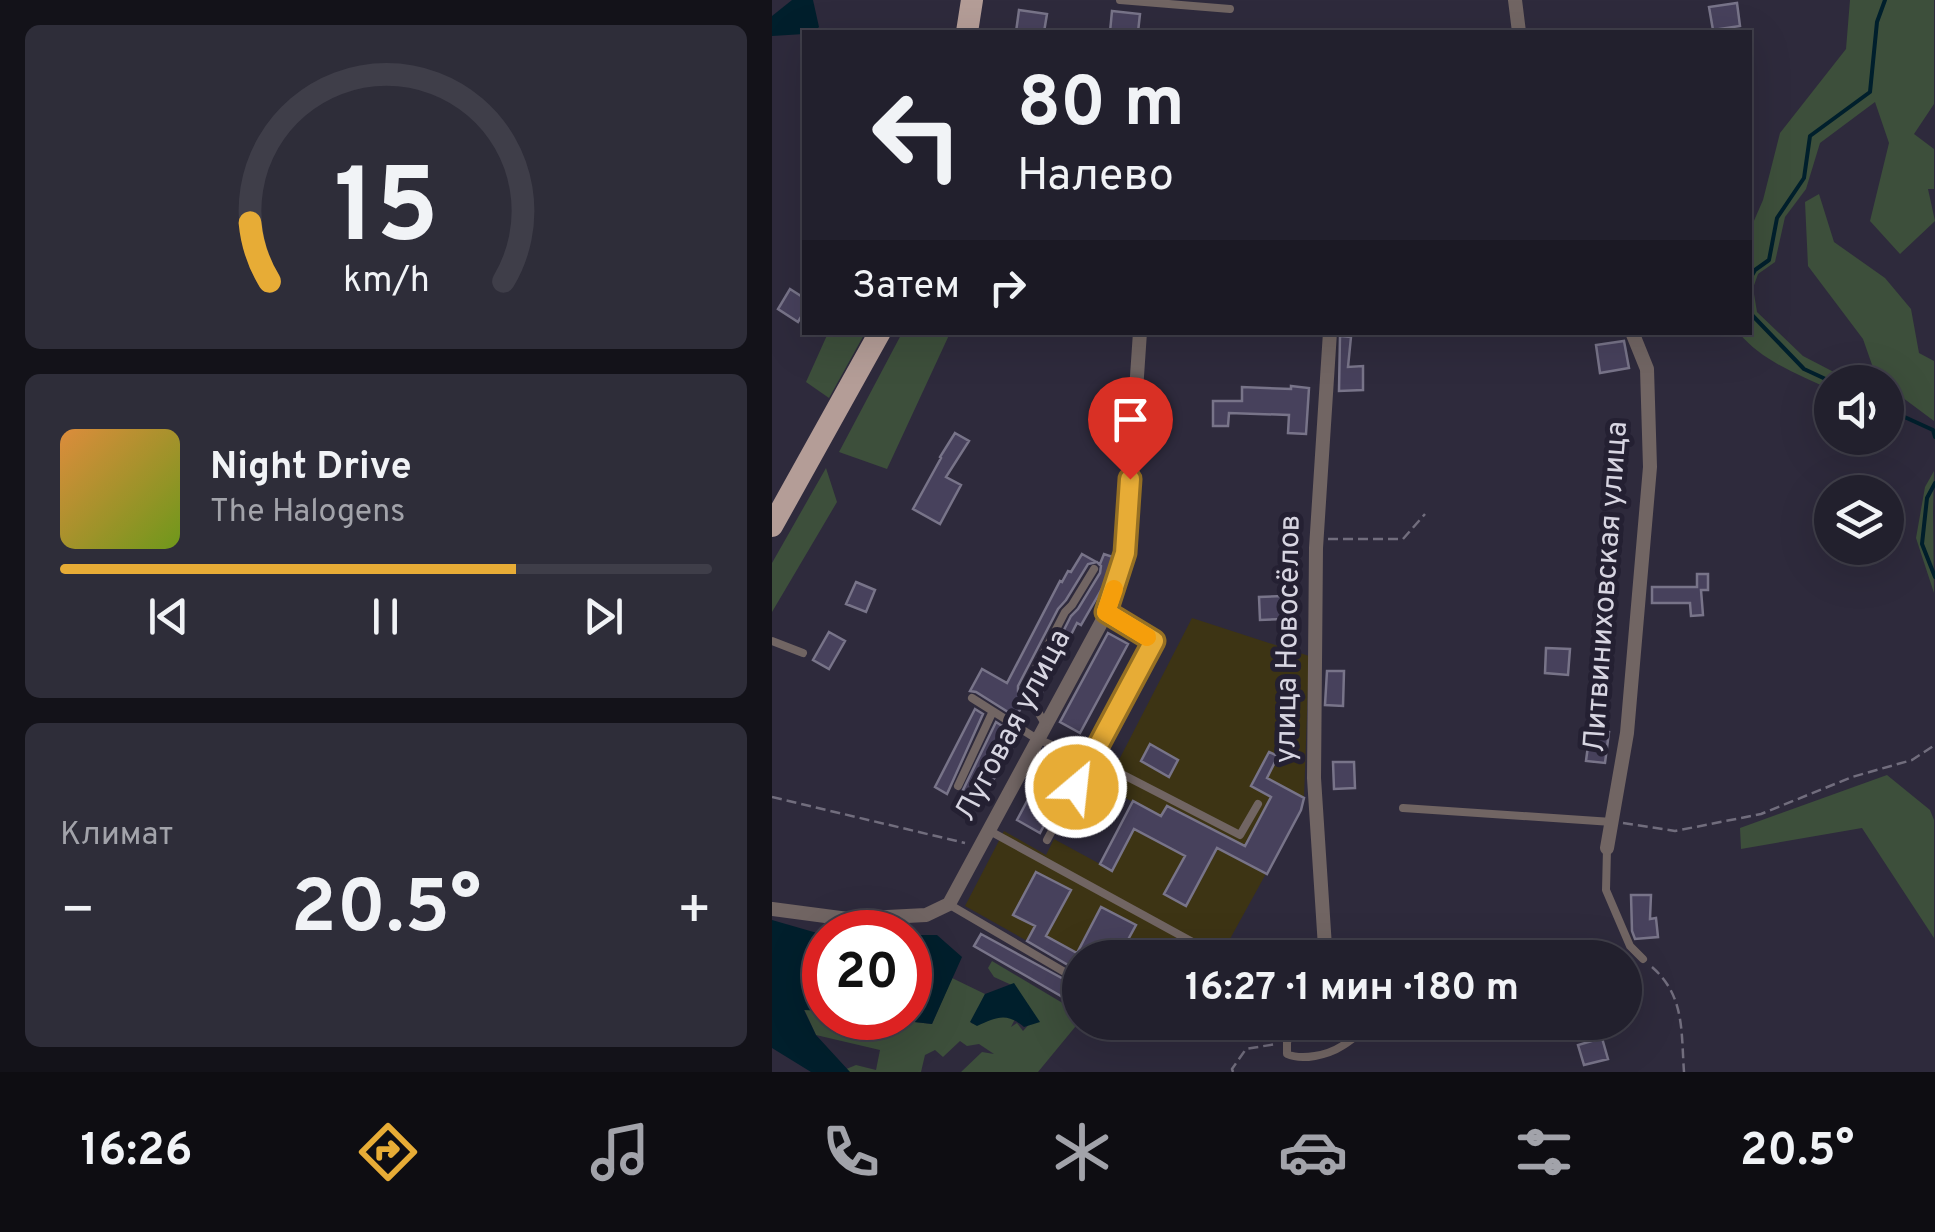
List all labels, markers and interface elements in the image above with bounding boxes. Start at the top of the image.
text: 80 m [1017,62,1185,151]
icon: left [852,70,982,200]
text: 15 [333,147,439,279]
text: Налево [1017,149,1174,206]
text: km/h [343,259,429,305]
icon: right [980,260,1035,315]
text: Затем [852,263,960,312]
map controls [1814,365,1904,565]
button: sound [1814,365,1904,455]
pin [1088,377,1173,480]
icon: arrive [1103,392,1158,447]
street label: Литвиниховская улица [1577,420,1637,754]
text: Night Drive [210,444,412,493]
button: layers [1814,475,1904,565]
text: The Halogens [210,493,405,533]
street label: улица Новосёлов [1268,514,1310,764]
icon: previous [141,589,196,644]
icon: pause [358,589,413,644]
icon: next [576,589,631,644]
street label: Луговая улица [948,624,1080,828]
position arrow [1024,735,1128,839]
text: Климат [60,816,173,856]
text: 20.5° [291,864,481,959]
text: − [60,878,95,948]
text: + [677,878,712,948]
speed limit sign: 20 [802,910,932,1040]
text: 16:27 · 1 мин · 180 m [1185,965,1519,1014]
icon: directions [353,1117,423,1187]
icon: music [585,1117,655,1187]
icon: phone [816,1117,886,1187]
icon: climate [1047,1117,1117,1187]
icon: car [1278,1117,1348,1187]
icon: filters [1509,1117,1579,1187]
text: 16:26 [81,1124,192,1181]
text: 20.5° [1740,1124,1854,1181]

